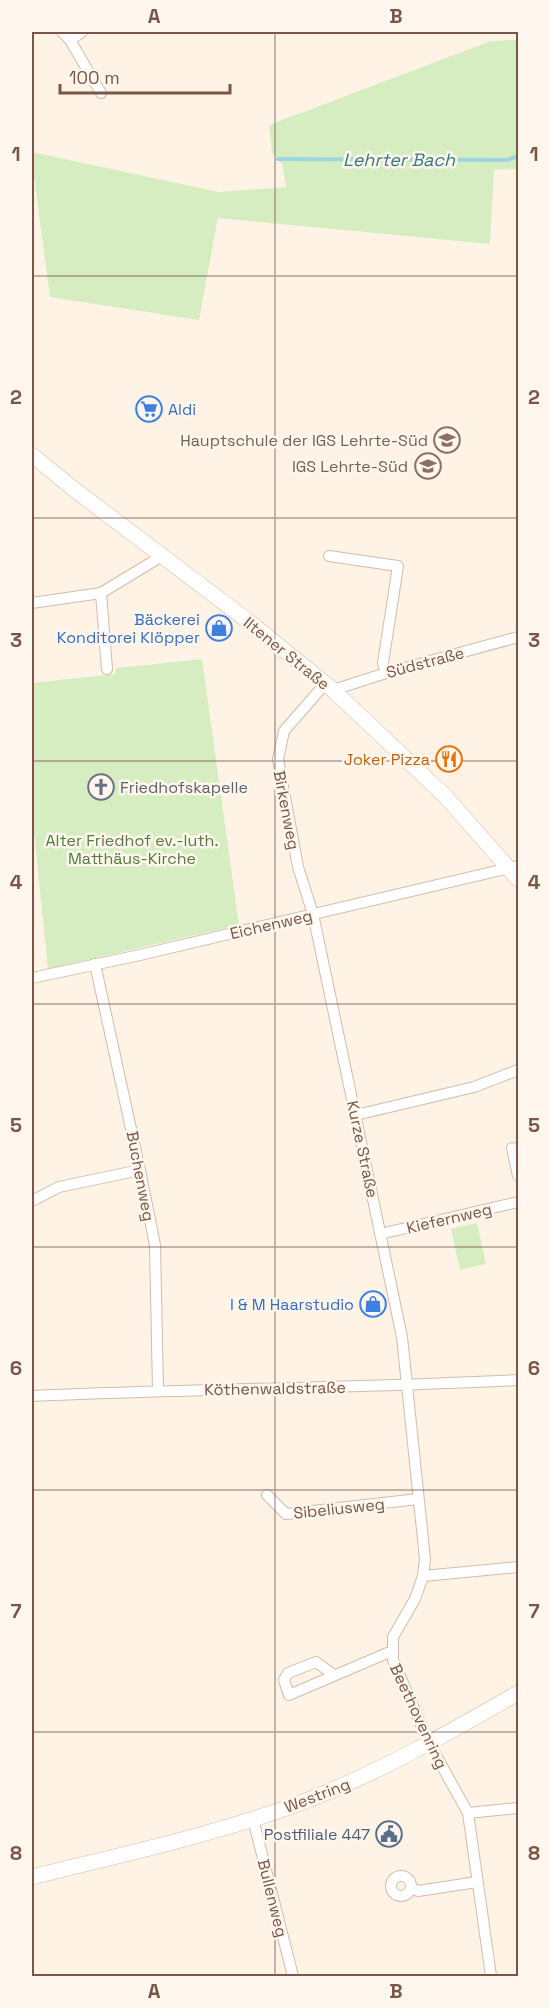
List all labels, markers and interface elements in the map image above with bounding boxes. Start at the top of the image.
text: A [148,3,161,29]
text: B [389,3,403,29]
scale bar [60,57,230,95]
text: 100 m [69,66,120,89]
text: 1 [11,141,21,167]
text: 1 [529,141,539,167]
water label: Lehrter Bach [343,148,456,171]
text: 2 [10,384,22,410]
text: 2 [528,384,540,410]
supermarket icon: Aldi [134,394,164,424]
place label: Aldi [168,399,196,420]
school or university icon: Hauptschule der IGS Lehrte-Süd [432,425,462,455]
place label: Hauptschule der IGS Lehrte-Süd [180,430,428,451]
school or university icon: IGS Lehrte-Süd [413,451,443,481]
place label: IGS Lehrte-Süd [292,456,408,477]
place label: Bäckerei Konditorei Klöpper [57,609,200,648]
street label: Iltener Straße [239,612,334,695]
shop icon: Bäckerei Konditorei Klöpper [204,613,234,643]
text: 3 [10,627,22,653]
text: 3 [528,627,540,653]
street label: Südstraße [384,642,466,683]
restaurant icon: Joker Pizza [434,744,464,774]
place label: Joker Pizza [344,749,430,770]
street label: Birkenweg [269,769,304,852]
church icon: Friedhofskapelle [86,772,116,802]
place label: Friedhofskapelle [120,777,248,798]
park label: Alter Friedhof ev.-luth. Matthäus-Kirche [46,830,218,869]
text: 4 [10,869,23,895]
text: 4 [528,869,541,895]
street label: Eichenweg [228,905,314,944]
street label: Kurze Straße [342,1099,383,1200]
text: 5 [10,1112,22,1138]
text: 5 [528,1112,540,1138]
street label: Buchenweg [121,1129,160,1223]
street label: Kiefernweg [404,1198,494,1239]
shop icon: I & M Haarstudio [358,1289,388,1319]
place label: I & M Haarstudio [230,1294,354,1315]
text: 6 [10,1355,22,1381]
text: 6 [528,1355,540,1381]
street label: Köthenwaldstraße [204,1377,346,1400]
street label: Sibeliusweg [292,1493,386,1524]
text: 7 [10,1598,22,1624]
text: 7 [528,1598,540,1624]
street label: Beethovenring [385,1660,452,1772]
street label: Westring [281,1773,353,1818]
public building icon: Postfiliale 447 [374,1819,404,1849]
place label: Postfiliale 447 [264,1824,370,1845]
text: 8 [10,1840,22,1866]
text: 8 [528,1840,540,1866]
street label: Bullenweg [253,1857,292,1939]
text: A [148,1978,161,2004]
text: B [389,1978,403,2004]

